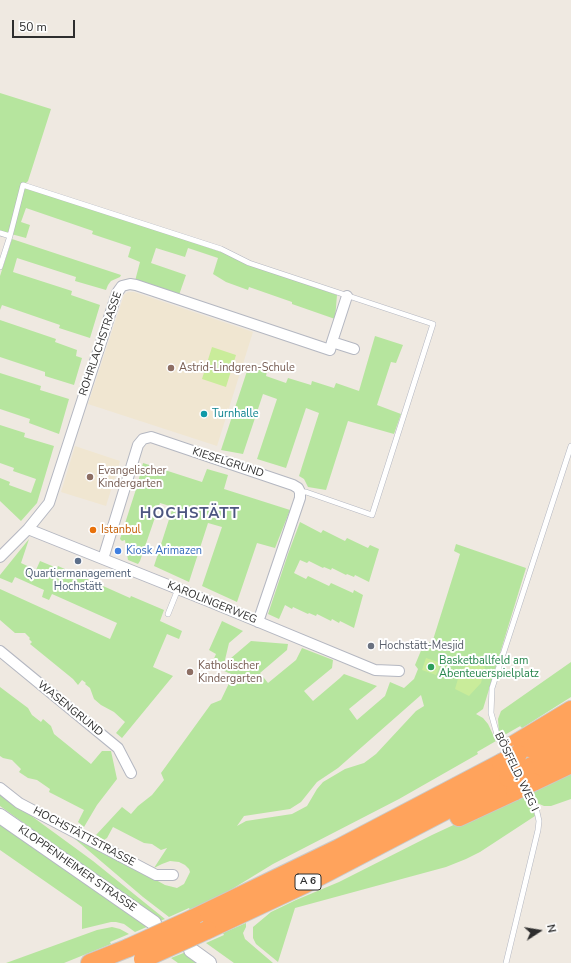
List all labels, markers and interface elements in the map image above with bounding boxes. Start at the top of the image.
scale bar [14,12,77,38]
text: 50 m [19,19,47,35]
street label: ROHRLACHSTRASSE [77,290,125,398]
place label: Astrid-Lindgren-Schule [179,361,295,375]
marker: Astrid-Lindgren-Schule [166,363,176,373]
place label: Turnhalle [212,407,259,421]
marker: Turnhalle [199,409,209,419]
street label: KIESELGRUND [191,445,265,481]
place label: Evangelischer Kindergarten [98,464,166,490]
marker: Evangelischer Kindergarten [85,472,95,482]
district label: HOCHSTÄTT [140,505,240,523]
place label: Istanbul [101,523,141,537]
marker: Istanbul [88,525,98,535]
place label: Kiosk Arimazen [126,544,202,558]
marker: Kiosk Arimazen [113,546,123,556]
marker: Quartiermanagement Hochstätt [73,556,83,566]
place label: Quartiermanagement Hochstätt [25,567,131,593]
street label: KAROLINGERWEG [165,579,259,627]
place label: Hochstätt-Mesjid [379,639,464,653]
marker: Hochstätt-Mesjid [366,641,376,651]
place label: Basketballfeld am Abenteuerspielplatz [439,654,539,680]
place label: Katholischer Kindergarten [198,659,262,685]
marker: Basketballfeld am Abenteuerspielplatz [426,662,436,672]
marker: Katholischer Kindergarten [185,667,195,677]
street label: WASENGRUND [35,679,105,739]
street label: BÖSFELD, WEG I [491,730,541,814]
street label: HOCHSTÄTTSTRASSE [31,805,137,869]
street label: KLOPPENHEIMER STRASSE [15,823,139,915]
road number: A 6 [295,874,321,890]
north arrow [519,911,559,951]
text: N [543,923,559,934]

